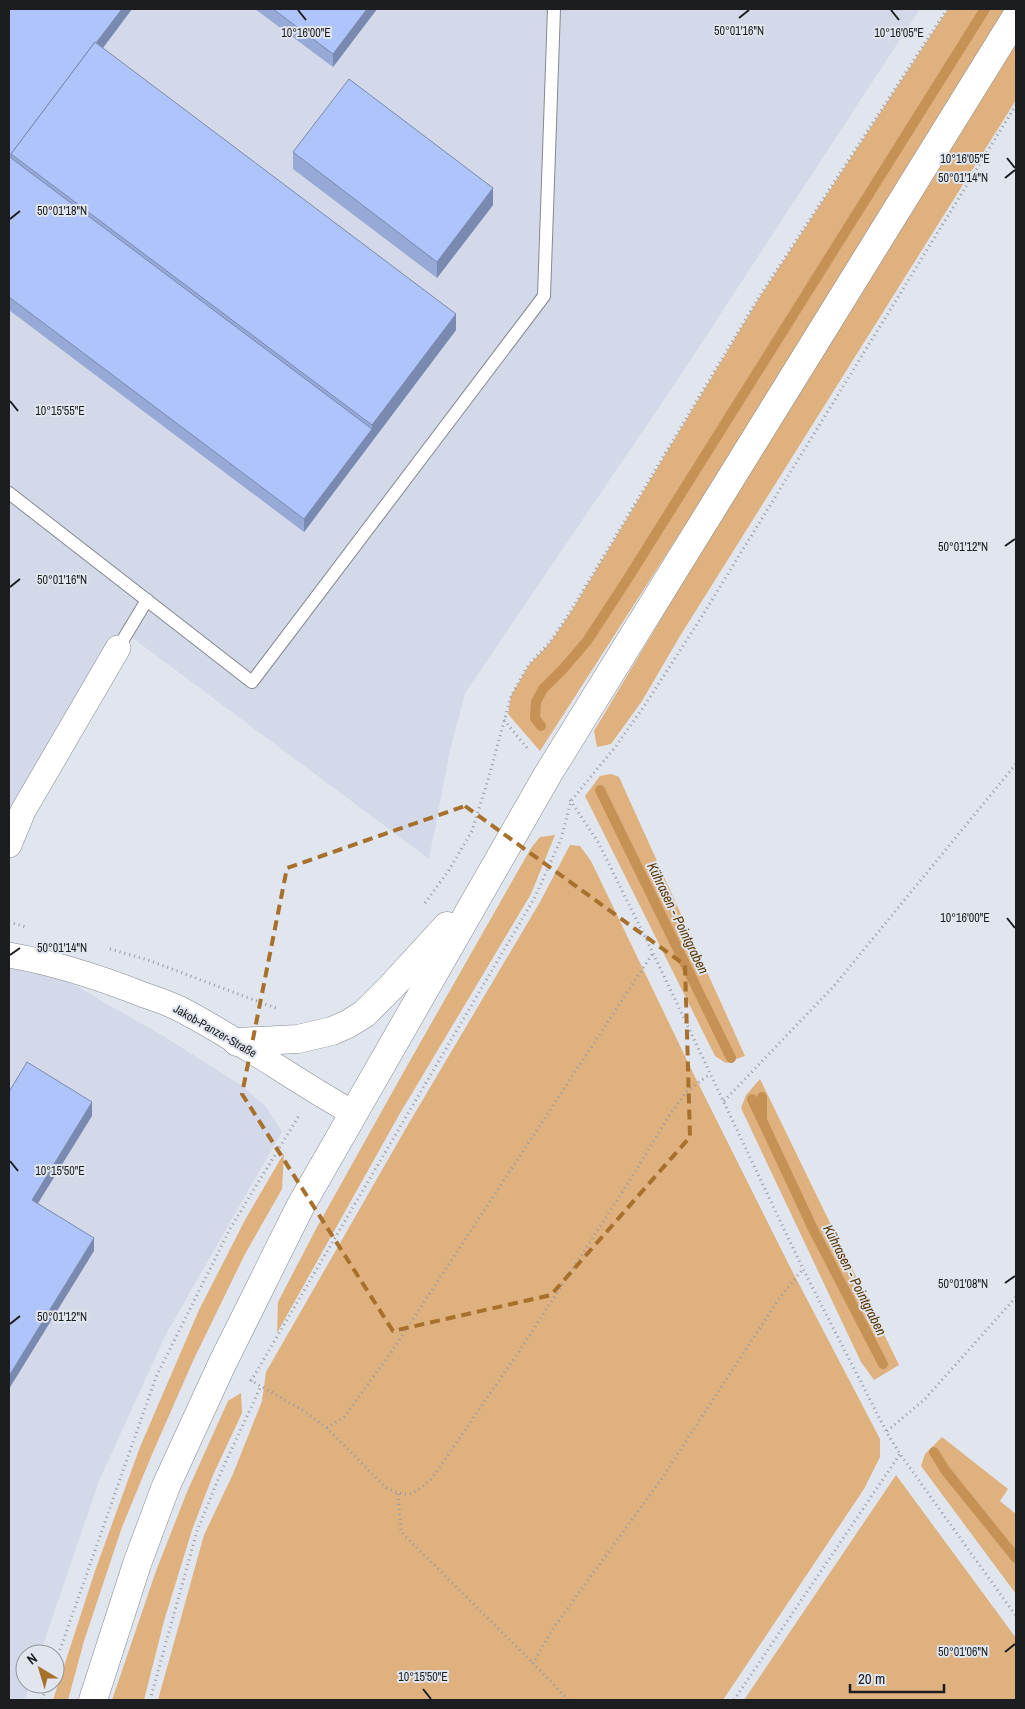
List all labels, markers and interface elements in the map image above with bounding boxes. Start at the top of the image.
text: 50°01'16"N [714,23,764,39]
text: 10°16'00"E [281,25,331,41]
text: 10°16'05"E [874,25,924,41]
text: 10°16'05"E [940,151,990,167]
text: 50°01'14"N [938,170,988,186]
text: 50°01'18"N [37,203,87,219]
text: 10°15'55"E [35,403,85,419]
text: 50°01'12"N [938,539,988,555]
text: 50°01'16"N [37,572,87,588]
water label: Kührasen - Pointgraben [643,859,713,977]
text: 10°16'00"E [940,910,990,926]
text: 50°01'14"N [37,940,87,956]
street label: Jakob-Panzer-Straße [170,1001,260,1061]
text: 10°15'50"E [35,1163,85,1179]
water label: Kührasen - Pointgraben [819,1222,891,1338]
text: 50°01'08"N [938,1276,988,1292]
text: 50°01'12"N [37,1309,87,1325]
north arrow [15,1644,65,1694]
text: 50°01'06"N [938,1644,988,1660]
text: N [23,1649,41,1668]
scale bar [850,1662,944,1694]
text: 20 m [858,1668,885,1689]
text: 10°15'50"E [398,1669,448,1685]

